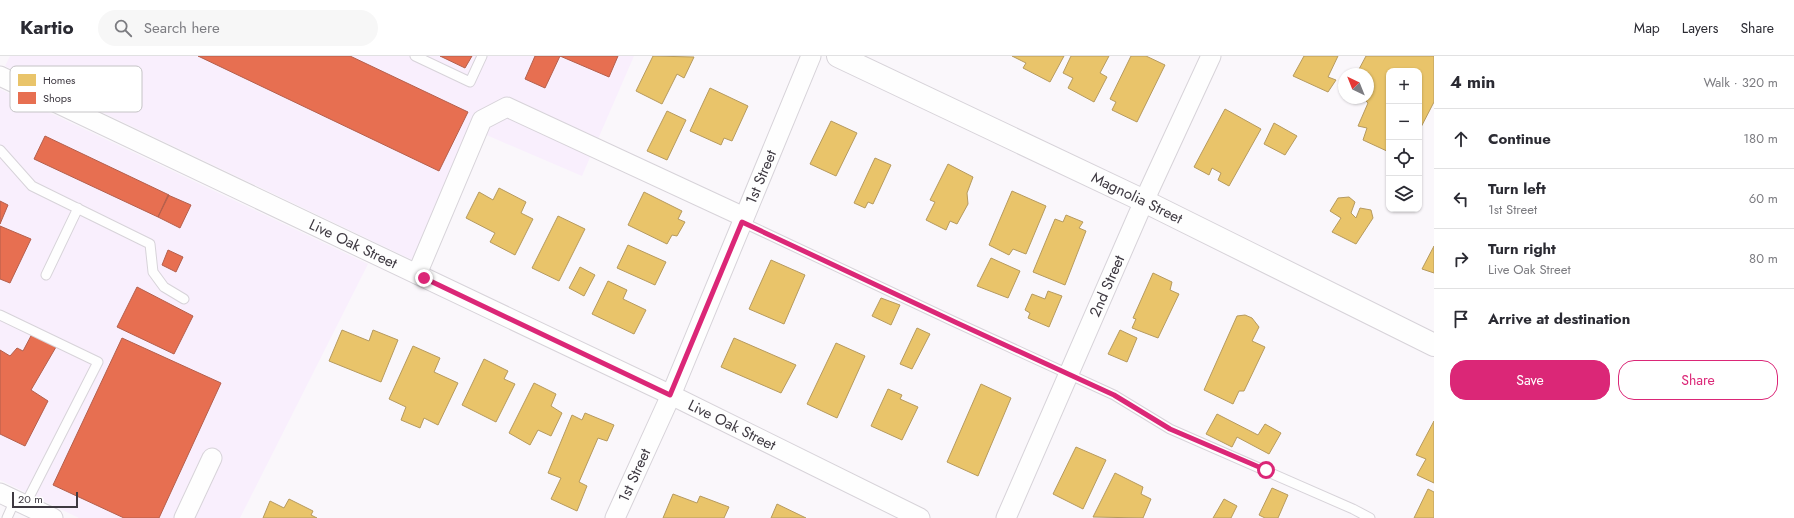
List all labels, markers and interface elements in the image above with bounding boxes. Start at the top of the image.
search box [98,10,378,46]
text: Kartio [20,14,74,41]
icon: search [112,17,134,39]
text: Search here [144,17,220,39]
text: Map [1634,18,1660,38]
text: Layers [1682,18,1718,38]
text: Share [1740,18,1774,38]
legend [10,66,142,112]
north arrow [1338,68,1374,104]
map controls [1386,68,1422,212]
button: + [1386,68,1422,104]
text: 4 min [1450,70,1495,94]
text: Homes [43,72,76,88]
text: Walk · 320 m [1703,73,1778,92]
text: Shops [43,90,72,106]
button: − [1386,104,1422,140]
icon: ahead [1450,128,1472,150]
text: Continue [1488,128,1551,150]
text: 180 m [1743,129,1778,148]
button: locate [1386,140,1422,176]
street label: 1st Street [740,146,782,207]
street label: Magnolia Street [1088,167,1187,230]
button: layers [1386,176,1422,212]
text: Turn left [1488,178,1546,200]
icon: left [1450,188,1472,210]
text: 60 m [1749,189,1778,208]
text: 1st Street [1488,200,1537,219]
street label: Live Oak Street [305,213,401,274]
text: Turn right [1488,238,1556,260]
icon: right [1450,248,1472,270]
text: 80 m [1749,249,1778,268]
street label: 2nd Street [1084,251,1130,320]
text: Live Oak Street [1488,260,1571,279]
route end [415,269,433,287]
icon: arrive [1450,308,1472,330]
text: Arrive at destination [1488,308,1630,330]
button: Save [1450,360,1610,400]
button: Share [1618,360,1778,400]
street label: Live Oak Street [684,394,780,456]
street label: 1st Street [613,444,656,506]
route start [1257,461,1275,479]
scale bar [12,490,78,509]
text: 20 m [18,491,43,507]

